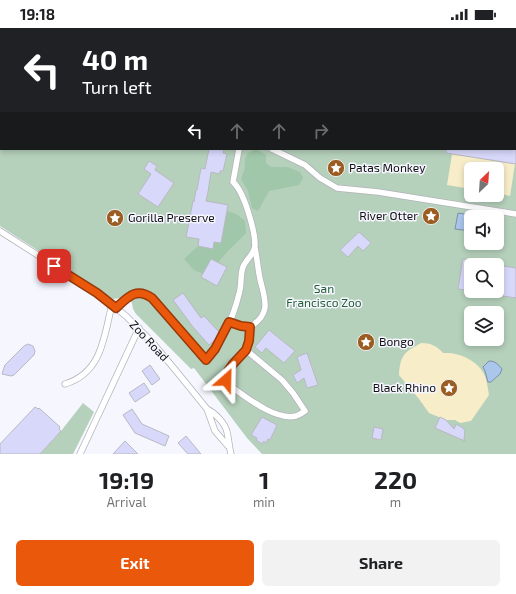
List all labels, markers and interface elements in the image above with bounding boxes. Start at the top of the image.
text: 19:18 [20,5,55,23]
text: 40 m [82,42,148,76]
icon: left [16,44,68,96]
text: Turn left [82,76,152,98]
icon: left [184,120,206,142]
icon: ahead [226,120,248,142]
icon: ahead [268,120,290,142]
icon: right [310,120,332,142]
place icon: Patas Monkey [326,158,346,178]
place label: Patas Monkey [349,160,426,174]
north arrow [464,162,504,202]
map controls [464,162,504,346]
place icon: River Otter [421,206,441,226]
place icon: Gorilla Preserve [105,208,125,228]
place label: River Otter [359,208,418,222]
place label: Gorilla Preserve [128,210,215,224]
button: sound [464,210,504,250]
pin [37,249,71,283]
icon: arrive [43,255,65,277]
button: search [464,258,504,298]
park label: San Francisco Zoo [286,281,362,309]
button: layers [464,306,504,346]
street label: Zoo Road [127,317,172,364]
place icon: Bongo [356,332,376,352]
place label: Bongo [379,334,414,348]
position arrow [205,359,247,401]
place icon: Black Rhino [439,378,459,398]
place label: Black Rhino [373,380,436,394]
text: 19:19 [99,465,154,494]
text: 1 [259,465,269,494]
text: 220 [374,465,417,494]
text: Arrival [107,494,146,510]
text: min [253,494,275,510]
text: m [390,494,401,510]
button: Exit [16,540,254,586]
button: Share [262,540,500,586]

